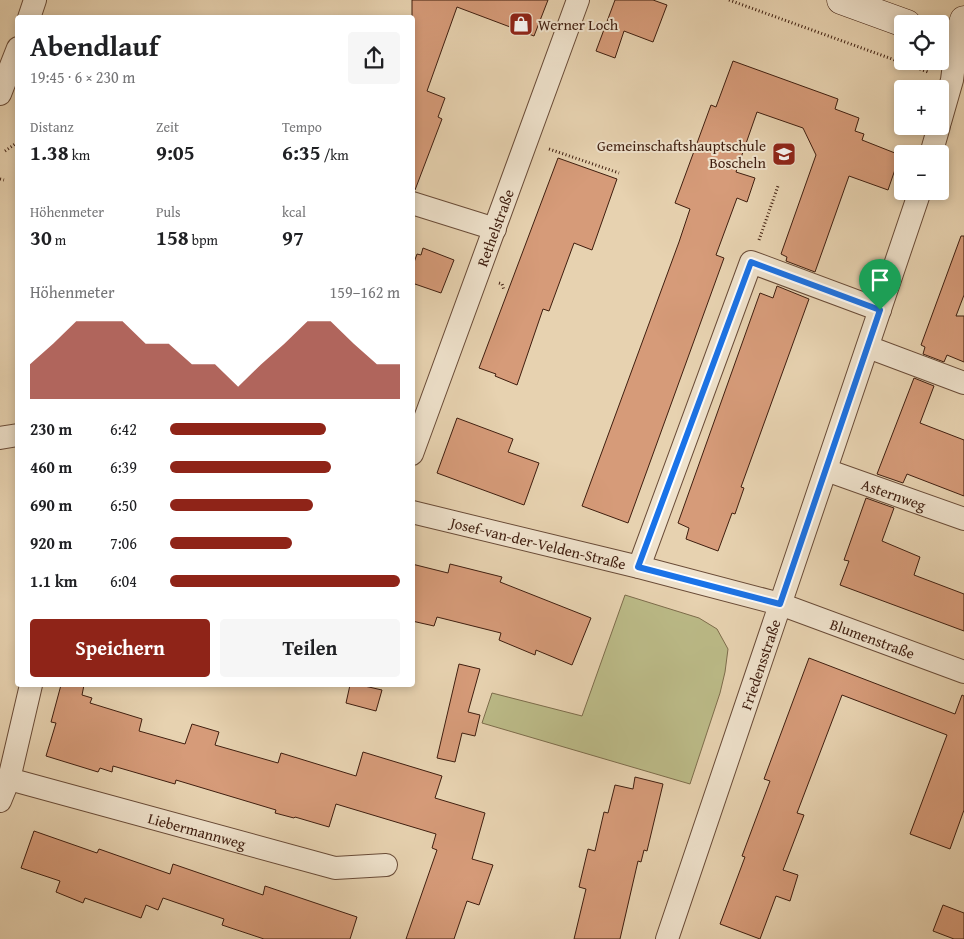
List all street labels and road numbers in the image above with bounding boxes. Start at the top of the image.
street label: Rethelstraße [471,186,519,269]
street label: Asternweg [859,473,929,515]
street label: Josef-van-der-Velden-Straße [446,511,628,574]
street label: Blumenstraße [827,613,918,663]
street label: Friedensstraße [735,616,785,712]
street label: Liebermannweg [146,807,249,854]

